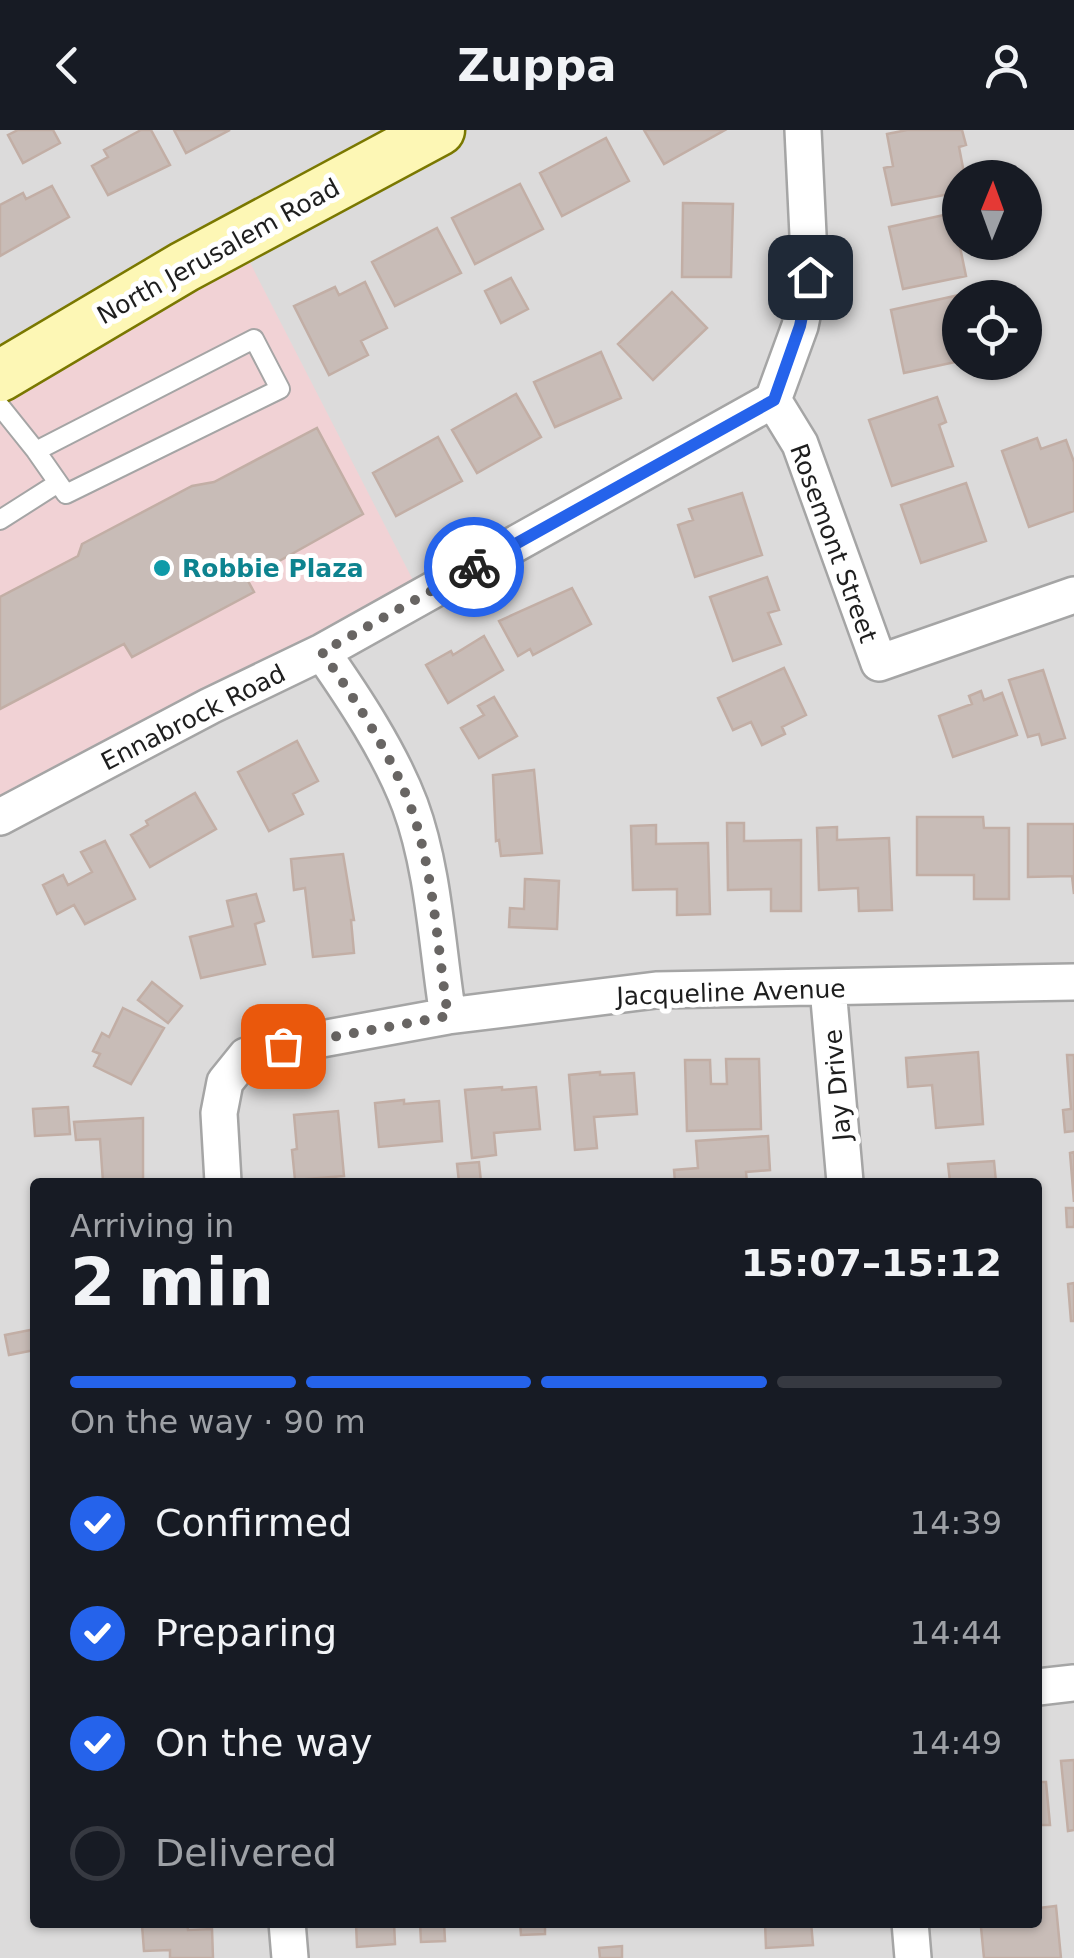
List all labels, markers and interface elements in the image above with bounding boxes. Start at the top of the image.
icon: back [40,38,95,93]
icon: person [979,38,1034,93]
text: Zuppa [457,39,617,92]
north arrow [942,160,1042,260]
map controls [942,160,1042,380]
street label: North Jerusalem Road [92,173,344,330]
pin [768,235,853,320]
icon: home [783,250,838,305]
button: locate [942,280,1042,380]
street label: Rosemont Street [784,440,883,647]
courier [424,517,524,617]
icon: bike [447,540,502,595]
place label: Robbie Plaza [182,554,364,583]
marker: Robbie Plaza [151,557,173,579]
street label: Ennabrock Road [96,659,290,776]
street label: Jacqueline Avenue [614,974,846,1011]
pin [241,1004,326,1089]
icon: bag [256,1019,311,1074]
street label: Jay Drive [818,1028,857,1144]
text: Arriving in [70,1207,234,1245]
text: 15:07–15:12 [741,1241,1002,1285]
text: 2 min [70,1245,274,1320]
text: On the way · 90 m [70,1403,366,1441]
icon: check [70,1496,125,1551]
text: Confirmed [155,1501,352,1545]
text: 14:39 [910,1504,1002,1542]
icon: check [70,1606,125,1661]
text: Preparing [155,1611,337,1655]
text: 14:44 [910,1614,1002,1652]
icon: check [70,1716,125,1771]
text: On the way [155,1721,372,1765]
text: 14:49 [910,1724,1002,1762]
text: Delivered [155,1831,337,1875]

